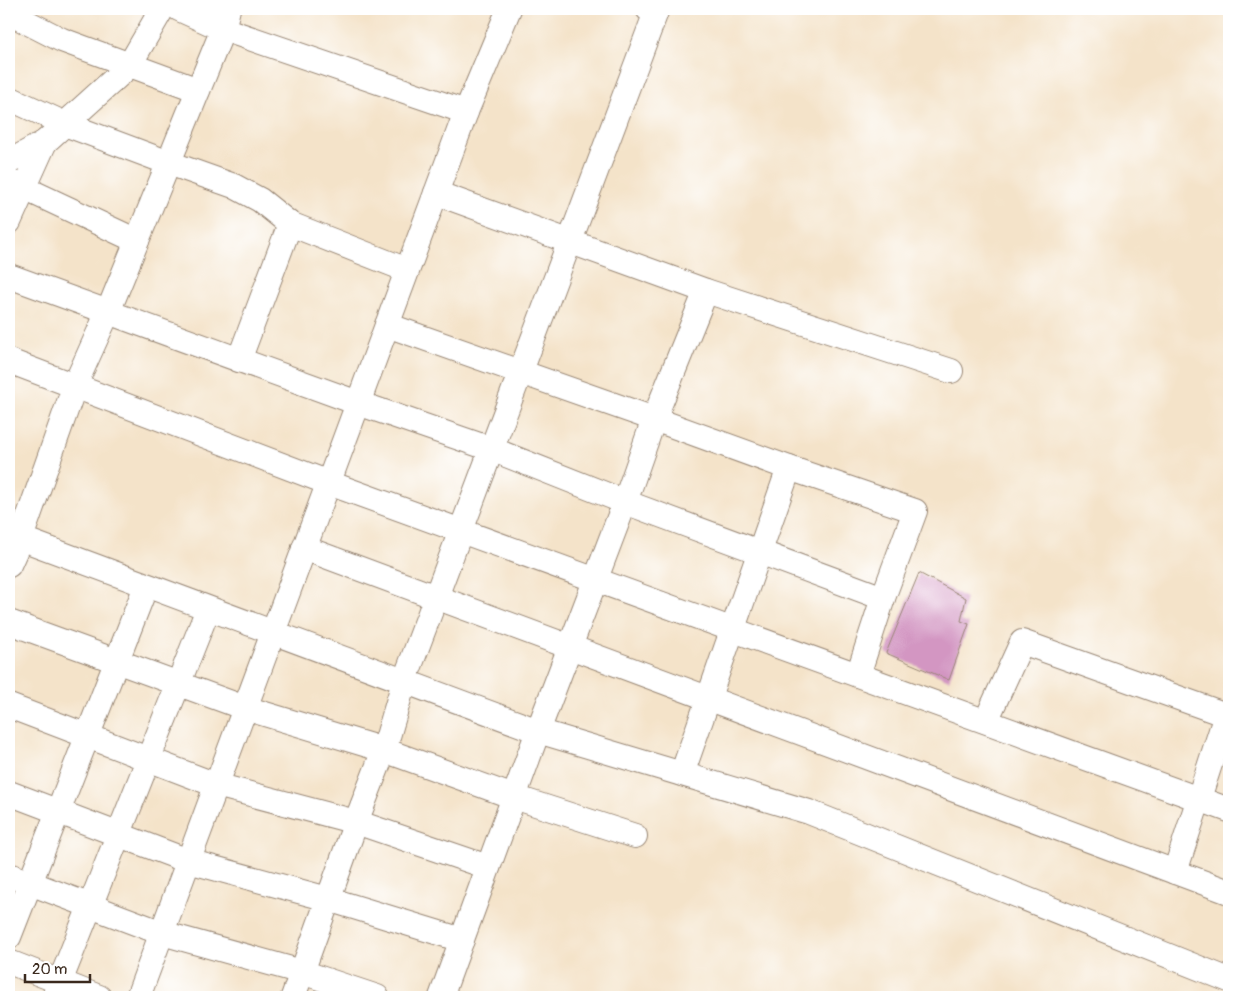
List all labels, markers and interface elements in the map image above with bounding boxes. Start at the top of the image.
scale bar [25,951,90,983]
text: 20 m [32,960,67,979]

